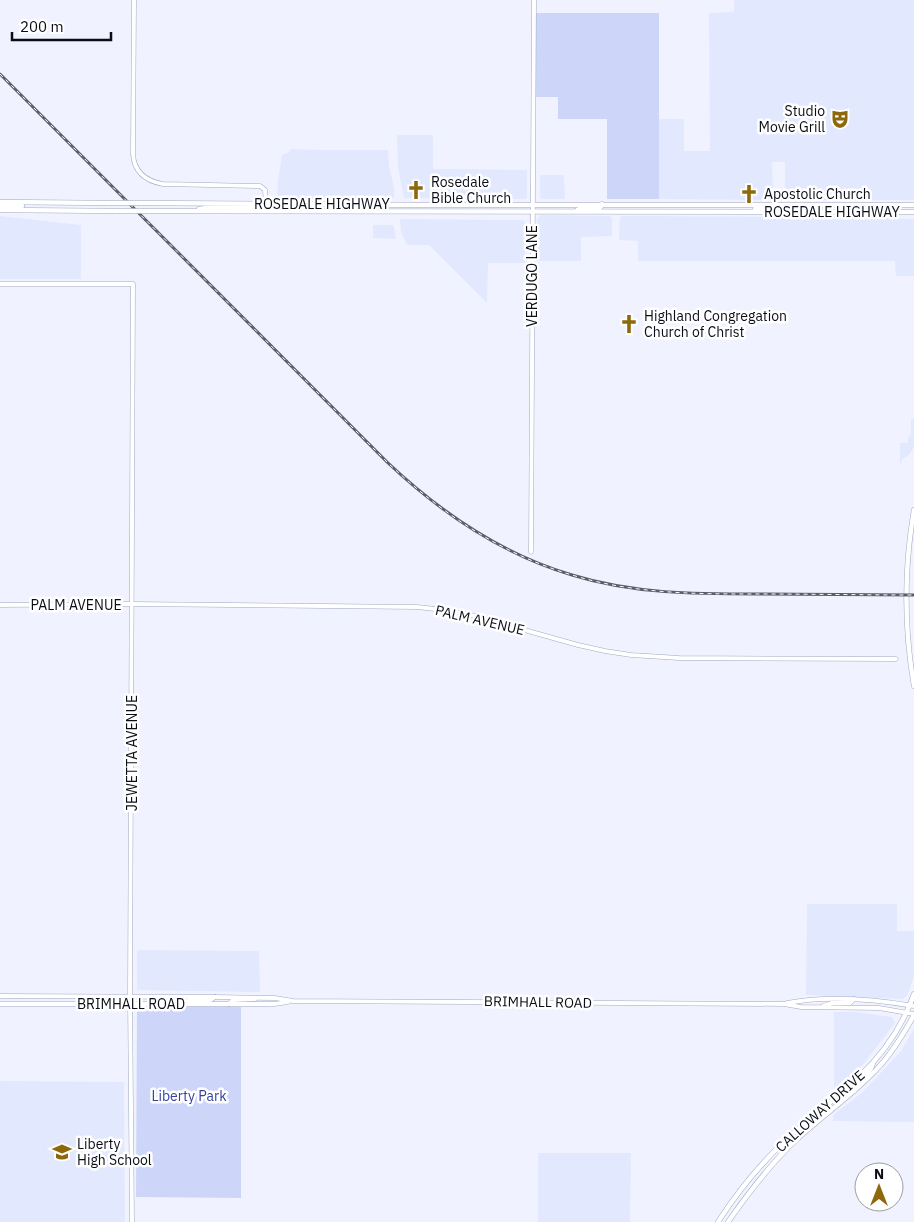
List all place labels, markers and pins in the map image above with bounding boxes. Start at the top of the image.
place label: Studio Movie Grill [759,102,825,136]
theatre icon: Studio Movie Grill [829,108,851,130]
place label: Rosedale Bible Church [431,173,511,207]
church icon: Rosedale Bible Church [405,179,427,201]
church icon: Apostolic Church [738,183,760,205]
place label: Apostolic Church [764,185,871,203]
place label: Highland Congregation Church of Christ [644,307,787,341]
church icon: Highland Congregation Church of Christ [618,313,640,335]
place label: Liberty High School [77,1135,152,1169]
school or university icon: Liberty High School [51,1141,73,1163]

